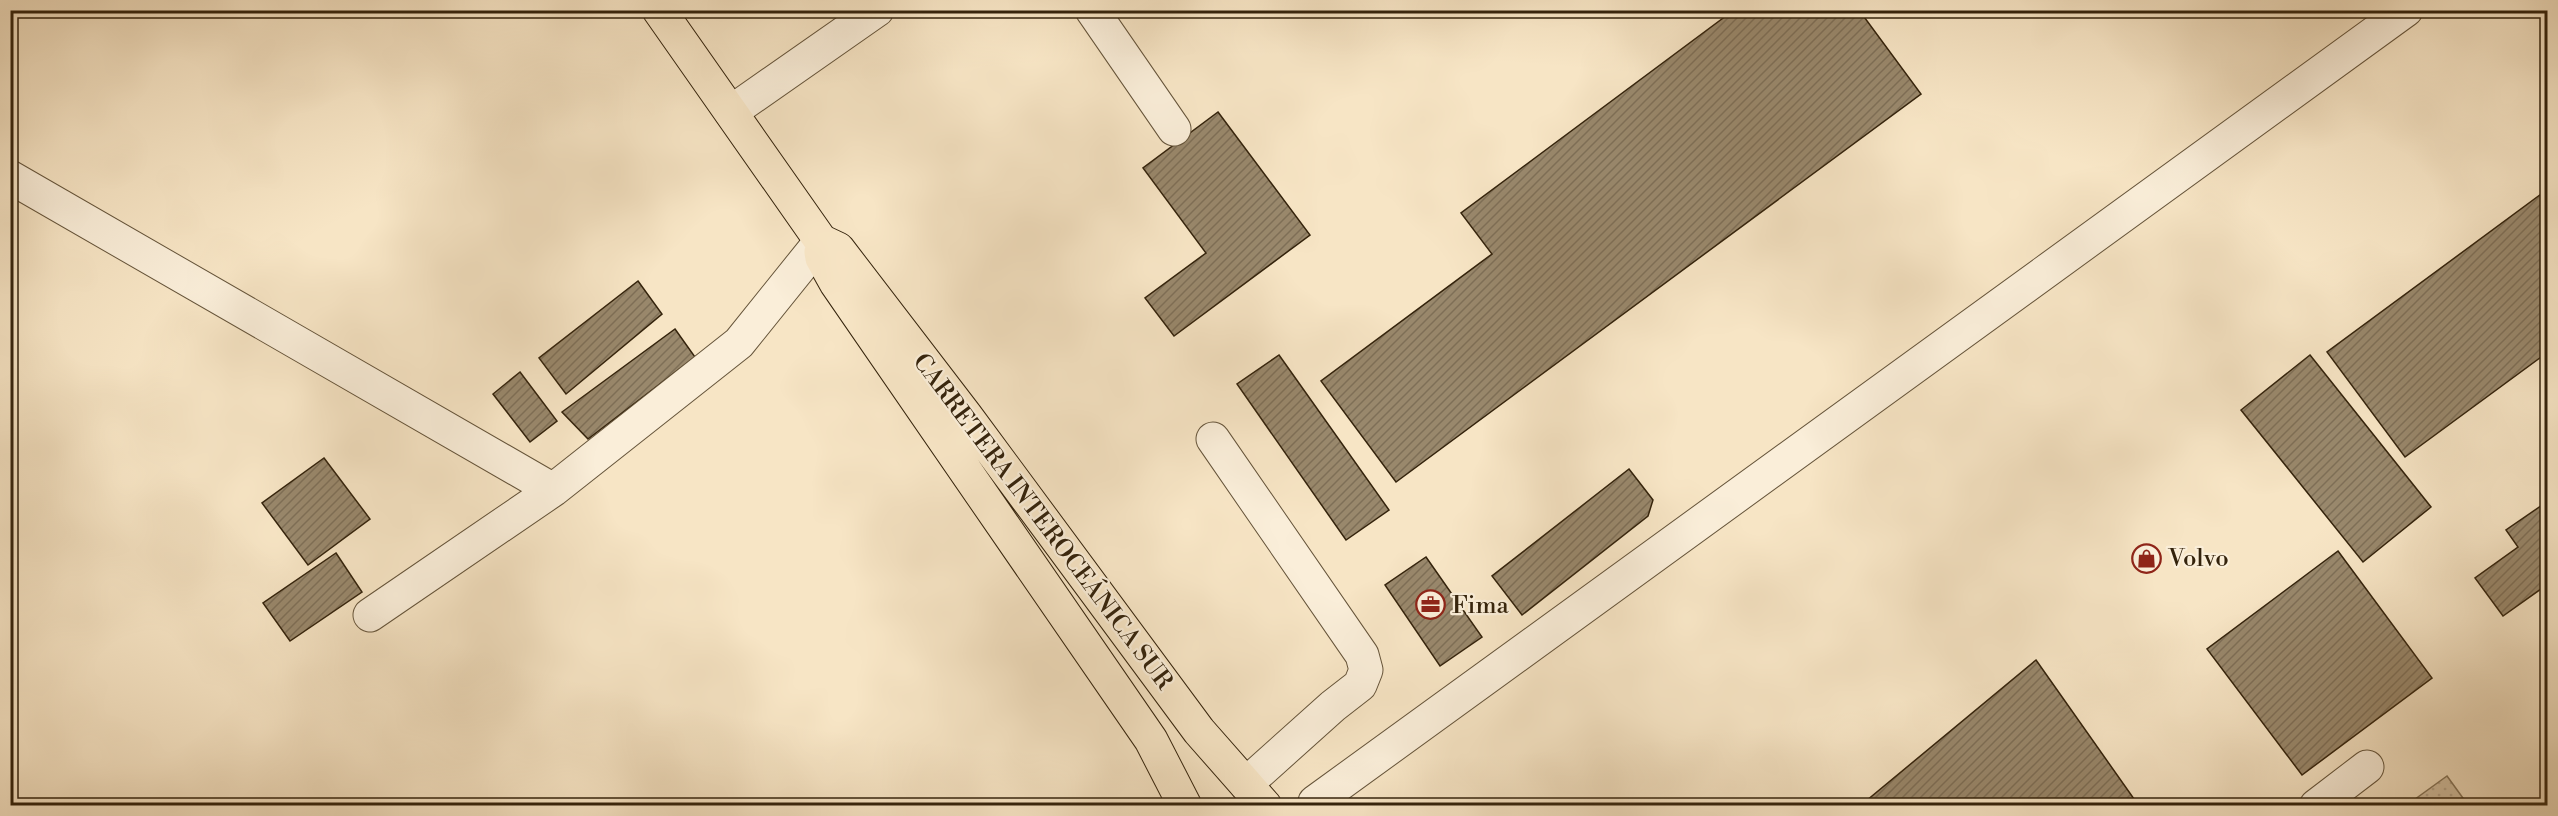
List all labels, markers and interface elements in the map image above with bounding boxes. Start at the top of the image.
street label: CARRETERA INTEROCEÁNICA SUR [906,347,1180,697]
shop icon: Volvo [2131,542,2163,574]
place label: Volvo [2167,544,2229,574]
office icon: Fima [1415,589,1447,621]
place label: Fima [1452,591,1509,621]

